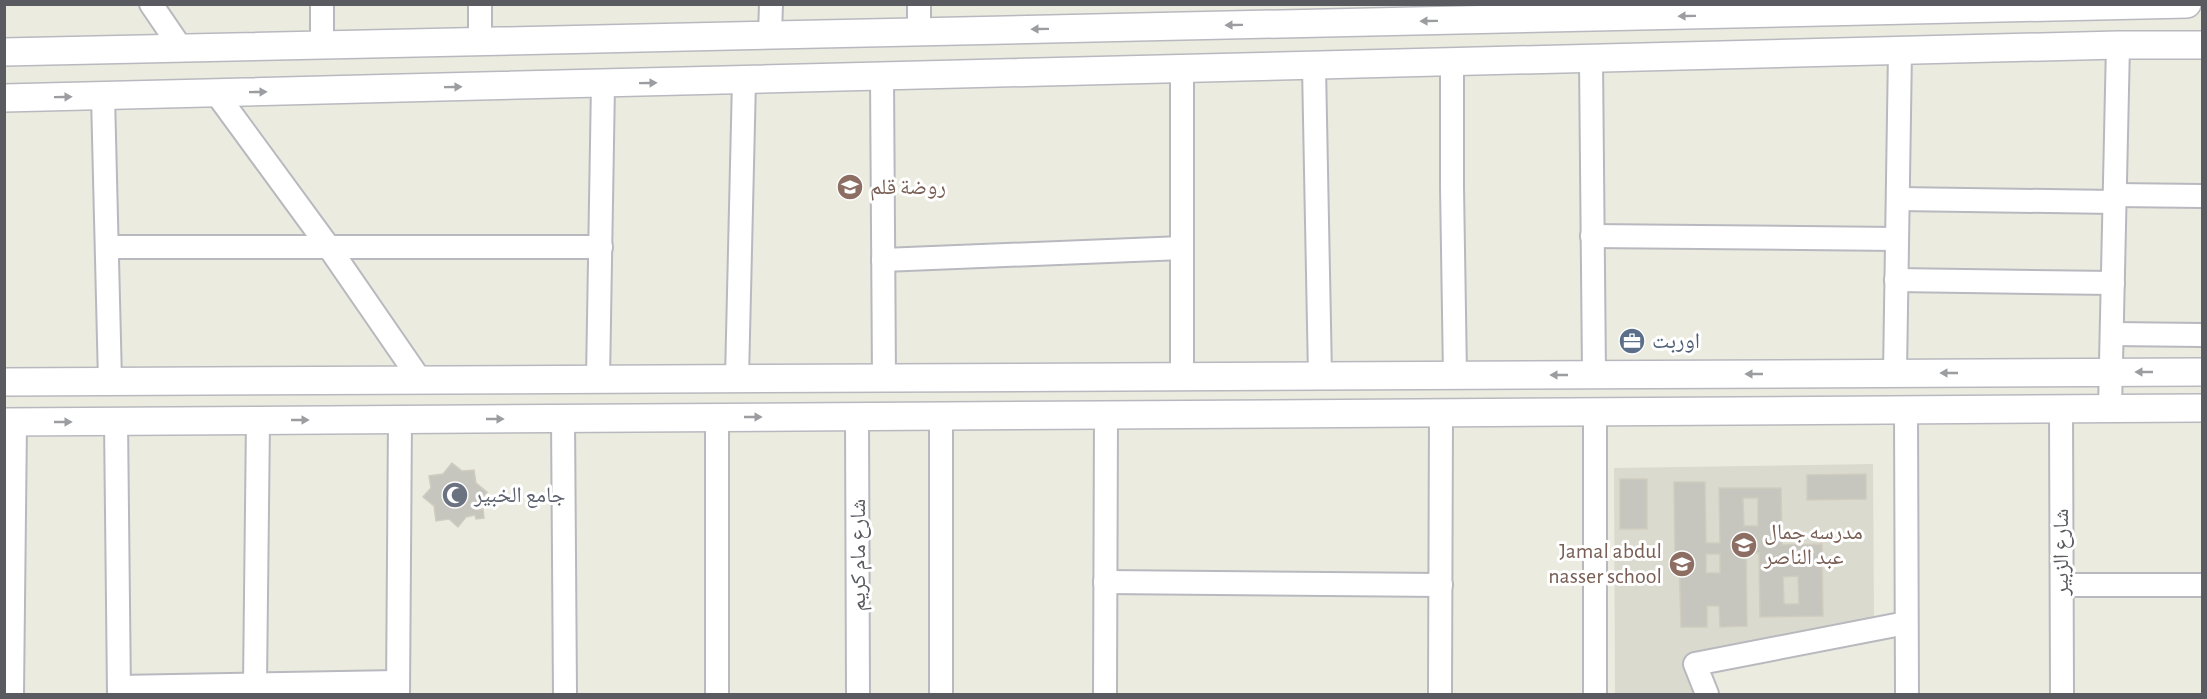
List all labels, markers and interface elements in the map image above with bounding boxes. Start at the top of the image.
one-way arrow [1678,11,1697,20]
one-way arrow [1420,16,1439,26]
one-way arrow [1225,20,1244,30]
one-way arrow [1030,25,1049,34]
one-way arrow [638,78,657,87]
one-way arrow [443,83,462,92]
one-way arrow [248,87,267,97]
one-way arrow [53,92,72,102]
school or university icon: روضة قلم [835,172,865,202]
place label: روضة قلم [870,176,946,201]
office icon: اوربت [1617,326,1647,356]
place label: اوربت [1652,330,1700,353]
one-way arrow [2135,367,2154,377]
one-way arrow [1940,368,1959,378]
one-way arrow [1745,369,1764,379]
one-way arrow [1550,370,1569,380]
one-way arrow [743,412,762,422]
one-way arrow [485,414,504,424]
one-way arrow [290,415,309,425]
one-way arrow [53,417,72,427]
mosque icon: جامع الخبير [440,480,470,510]
place label: جامع الخبير [473,484,566,508]
street label: شارع مام كريم [847,499,872,611]
street label: شارع الزبير [2050,508,2074,597]
place label: مدرسه جمال عبد الناصر [1763,521,1863,569]
school or university icon: مدرسه جمال عبد الناصر [1729,530,1759,560]
place label: Jamal abdul nasser school [1548,540,1662,587]
school or university icon: Jamal abdul nasser school [1667,549,1697,579]

